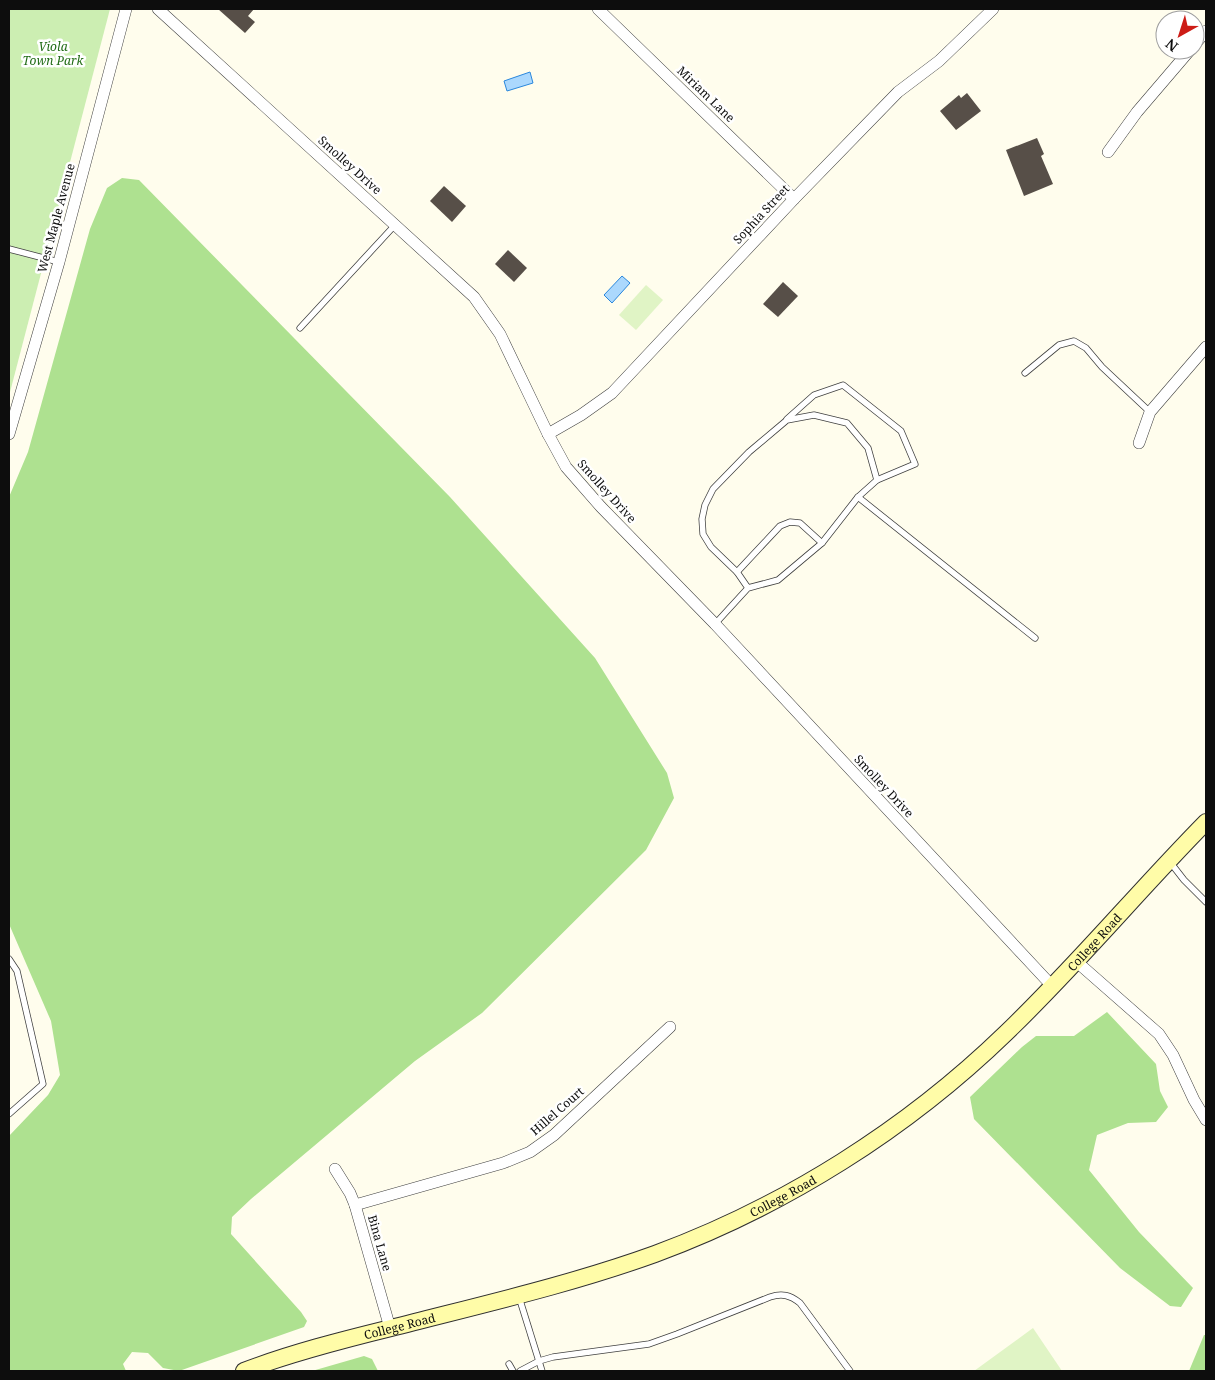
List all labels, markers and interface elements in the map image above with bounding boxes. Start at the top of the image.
north arrow [1155,10,1205,60]
text: N [1161,35,1182,56]
park label: Viola Town Park [23,38,85,69]
street label: Miriam Lane [673,62,739,126]
street label: Smolley Drive [315,132,385,198]
street label: West Maple Avenue [33,161,79,275]
street label: Sophia Street [729,181,793,247]
street label: Smolley Drive [574,456,640,526]
street label: Smolley Drive [850,751,918,821]
street label: College Road [1063,909,1126,975]
street label: Hillel Court [527,1083,587,1139]
street label: College Road [747,1171,820,1221]
street label: Bina Lane [364,1213,396,1273]
street label: College Road [362,1308,438,1343]

